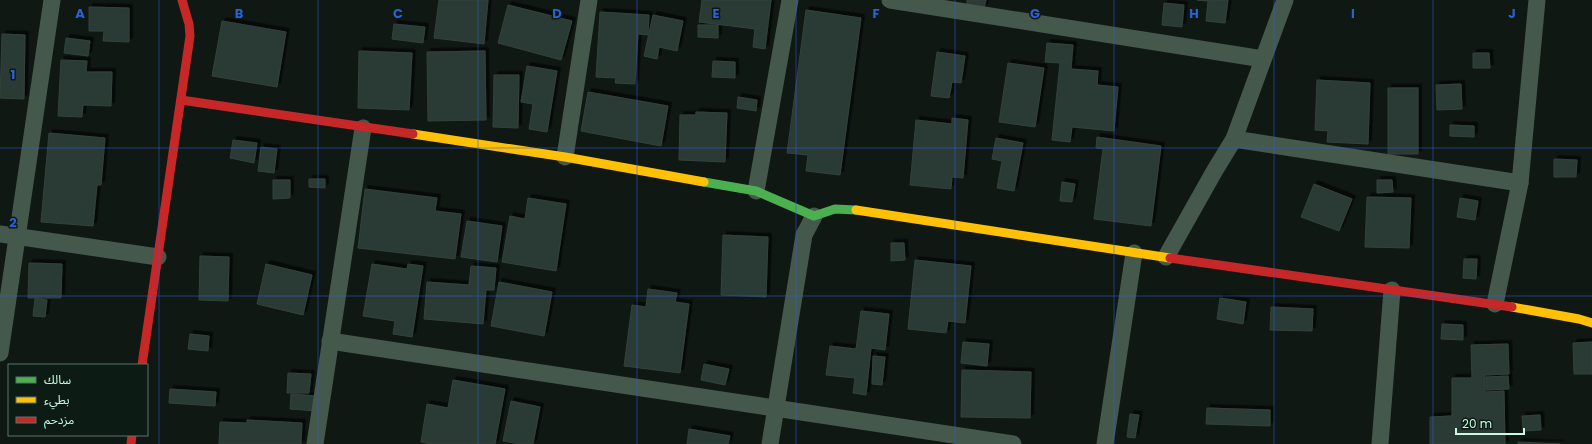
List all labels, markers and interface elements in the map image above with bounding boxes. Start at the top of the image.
text: A [75,4,85,23]
text: B [235,4,244,23]
text: C [393,4,403,23]
text: D [552,4,562,23]
text: E [712,4,720,23]
text: F [872,4,880,23]
text: G [1030,4,1040,23]
text: H [1189,4,1199,23]
text: I [1351,4,1355,23]
text: J [1508,4,1516,23]
text: 1 [11,65,15,84]
text: 2 [9,213,17,232]
legend [8,364,148,436]
text: سالك [44,371,71,388]
text: بطيء [44,391,70,410]
scale bar [1456,410,1524,436]
text: مزدحم [44,411,74,429]
text: 20 m [1462,415,1492,432]

